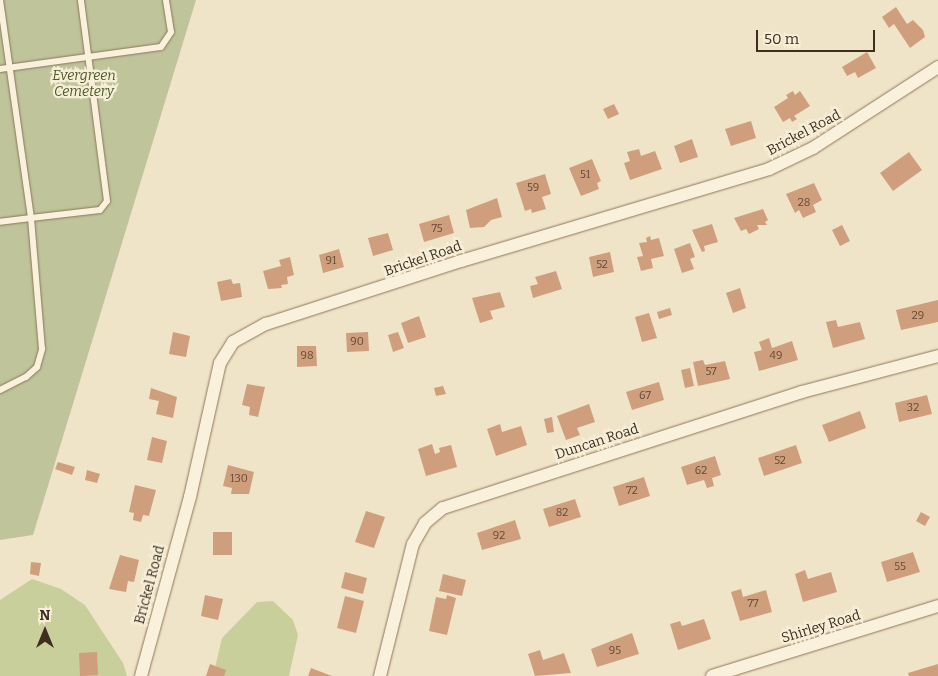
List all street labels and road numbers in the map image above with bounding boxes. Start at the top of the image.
street label: Brickel Road [764,107,844,159]
street label: Brickel Road [382,238,464,280]
street label: Duncan Road [553,421,641,463]
street label: Brickel Road [131,544,169,626]
street label: Shirley Road [779,607,863,647]

